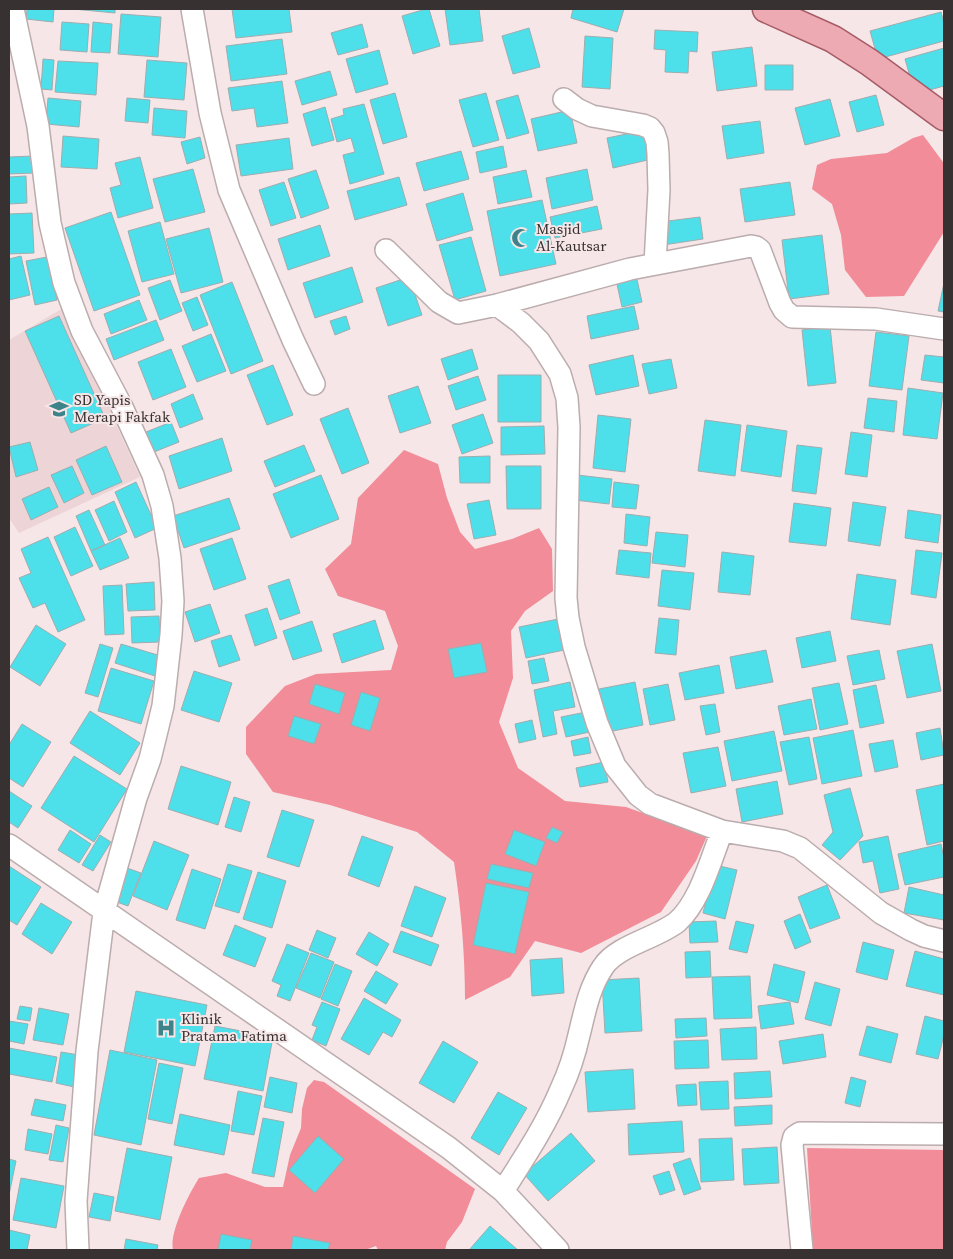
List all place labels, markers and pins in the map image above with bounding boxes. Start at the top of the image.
place label: Masjid Al-Kautsar [536,218,607,256]
mosque icon: Masjid Al-Kautsar [510,227,532,249]
place label: SD Yapis Merapi Fakfak [74,389,171,427]
school or university icon: SD Yapis Merapi Fakfak [48,398,70,420]
place label: Klinik Pratama Fatima [181,1008,287,1046]
hospital icon: Klinik Pratama Fatima [155,1017,177,1039]

